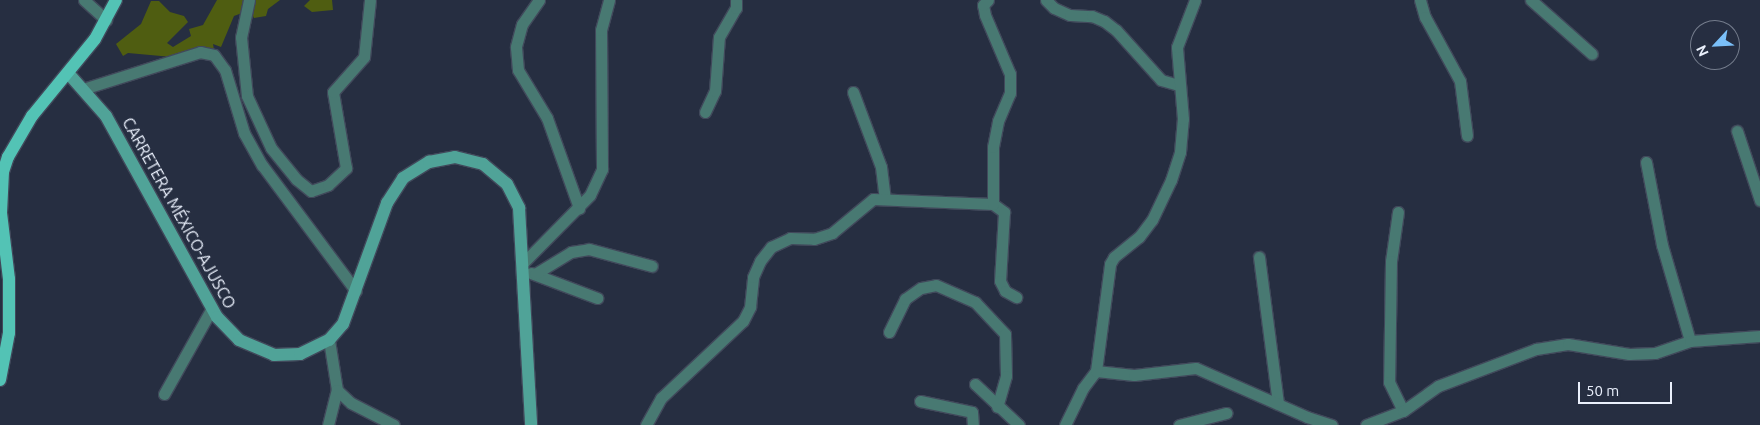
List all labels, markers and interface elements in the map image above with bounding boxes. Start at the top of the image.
north arrow [1690,20,1740,70]
text: N [1693,43,1712,59]
street label: CARRETERA MÉXICO-AJUSCO [118,114,240,312]
scale bar [1580,372,1674,404]
text: 50 m [1586,382,1619,399]

